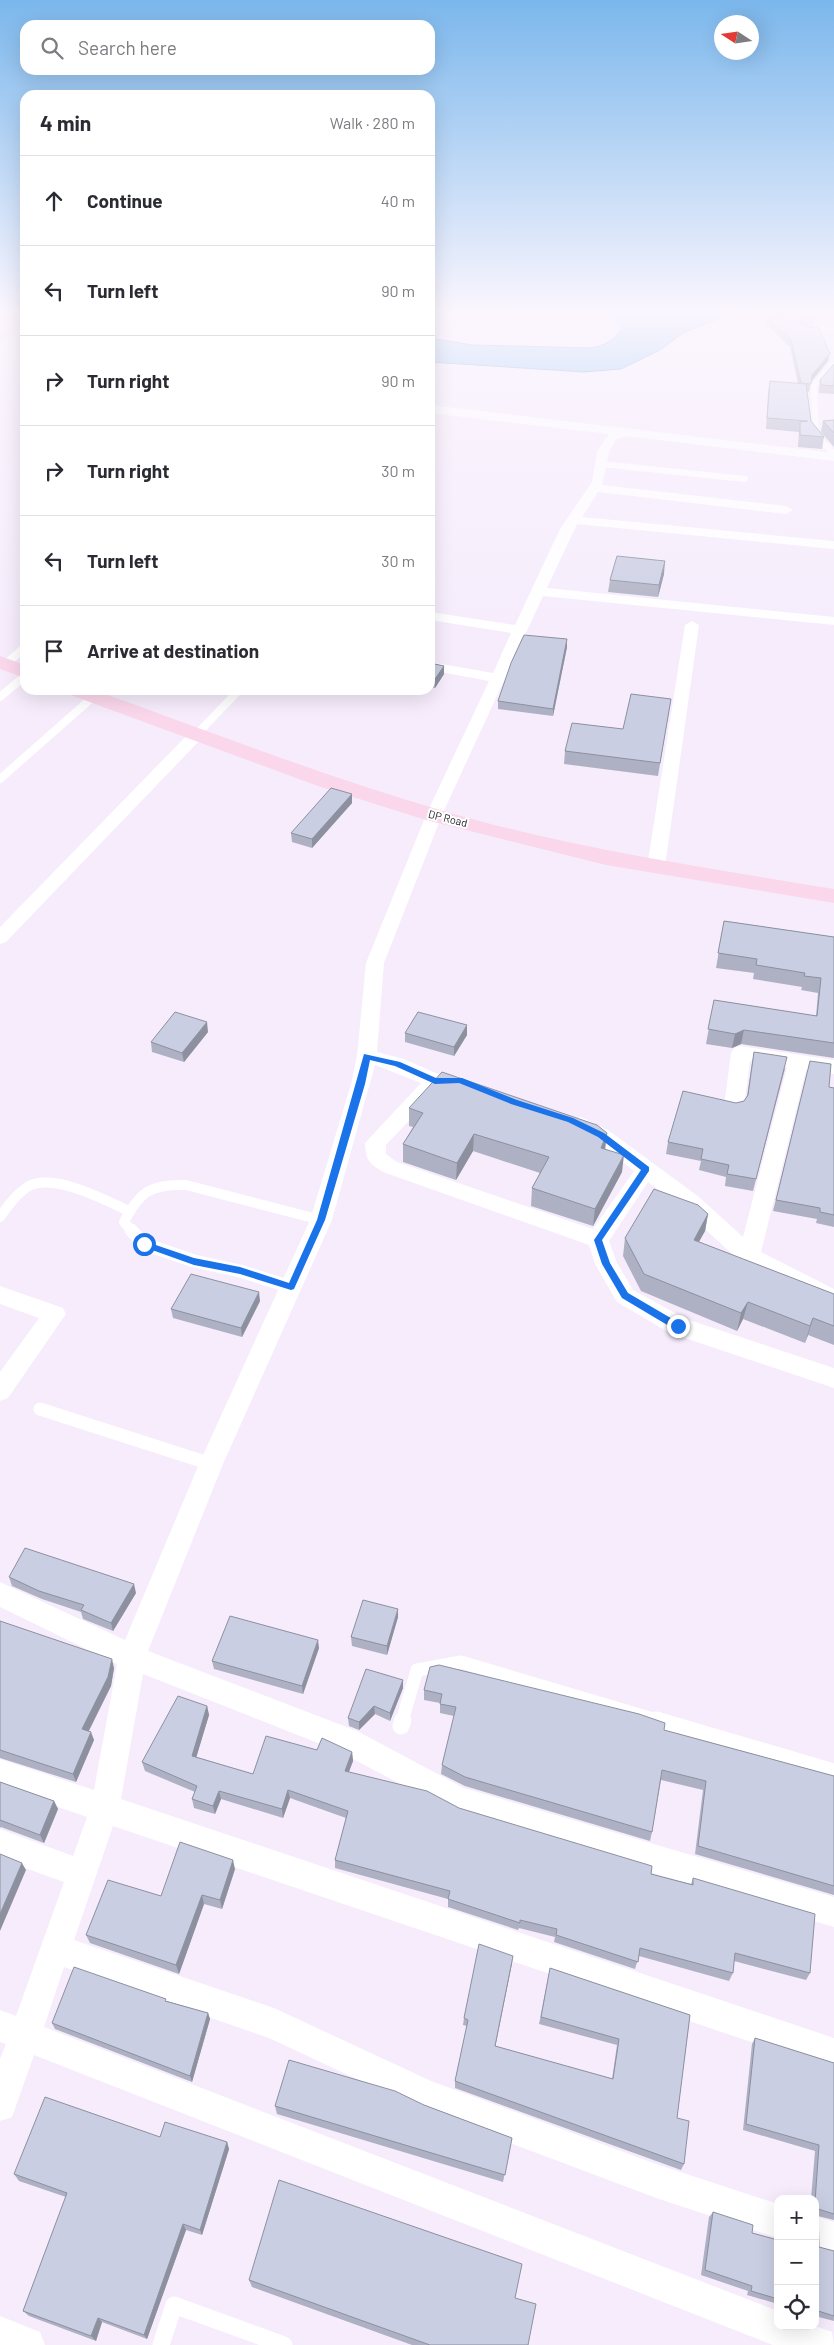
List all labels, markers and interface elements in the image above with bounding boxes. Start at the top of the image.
north arrow [714,15,759,60]
search box [20,20,435,75]
icon: search [38,34,66,62]
text: Search here [78,36,177,59]
text: 4 min [40,110,91,135]
text: Walk · 280 m [330,113,415,132]
icon: ahead [40,187,68,215]
text: Continue [87,189,163,212]
text: 40 m [381,191,415,210]
icon: left [40,277,68,305]
text: Turn left [87,279,158,302]
text: 90 m [381,281,415,300]
icon: right [40,367,68,395]
text: Turn right [87,369,169,392]
text: 90 m [381,371,415,390]
icon: right [40,457,68,485]
text: Turn right [87,459,169,482]
text: 30 m [381,461,415,480]
icon: left [40,547,68,575]
text: Turn left [87,549,158,572]
text: 30 m [381,551,415,570]
icon: arrive [40,637,68,665]
text: Arrive at destination [87,639,259,662]
street label: DP Road [427,807,469,829]
route start [133,1233,156,1256]
route end [667,1315,690,1338]
map controls [774,2195,819,2330]
button: + [774,2195,819,2240]
button: − [774,2240,819,2285]
button: locate [774,2285,819,2330]

